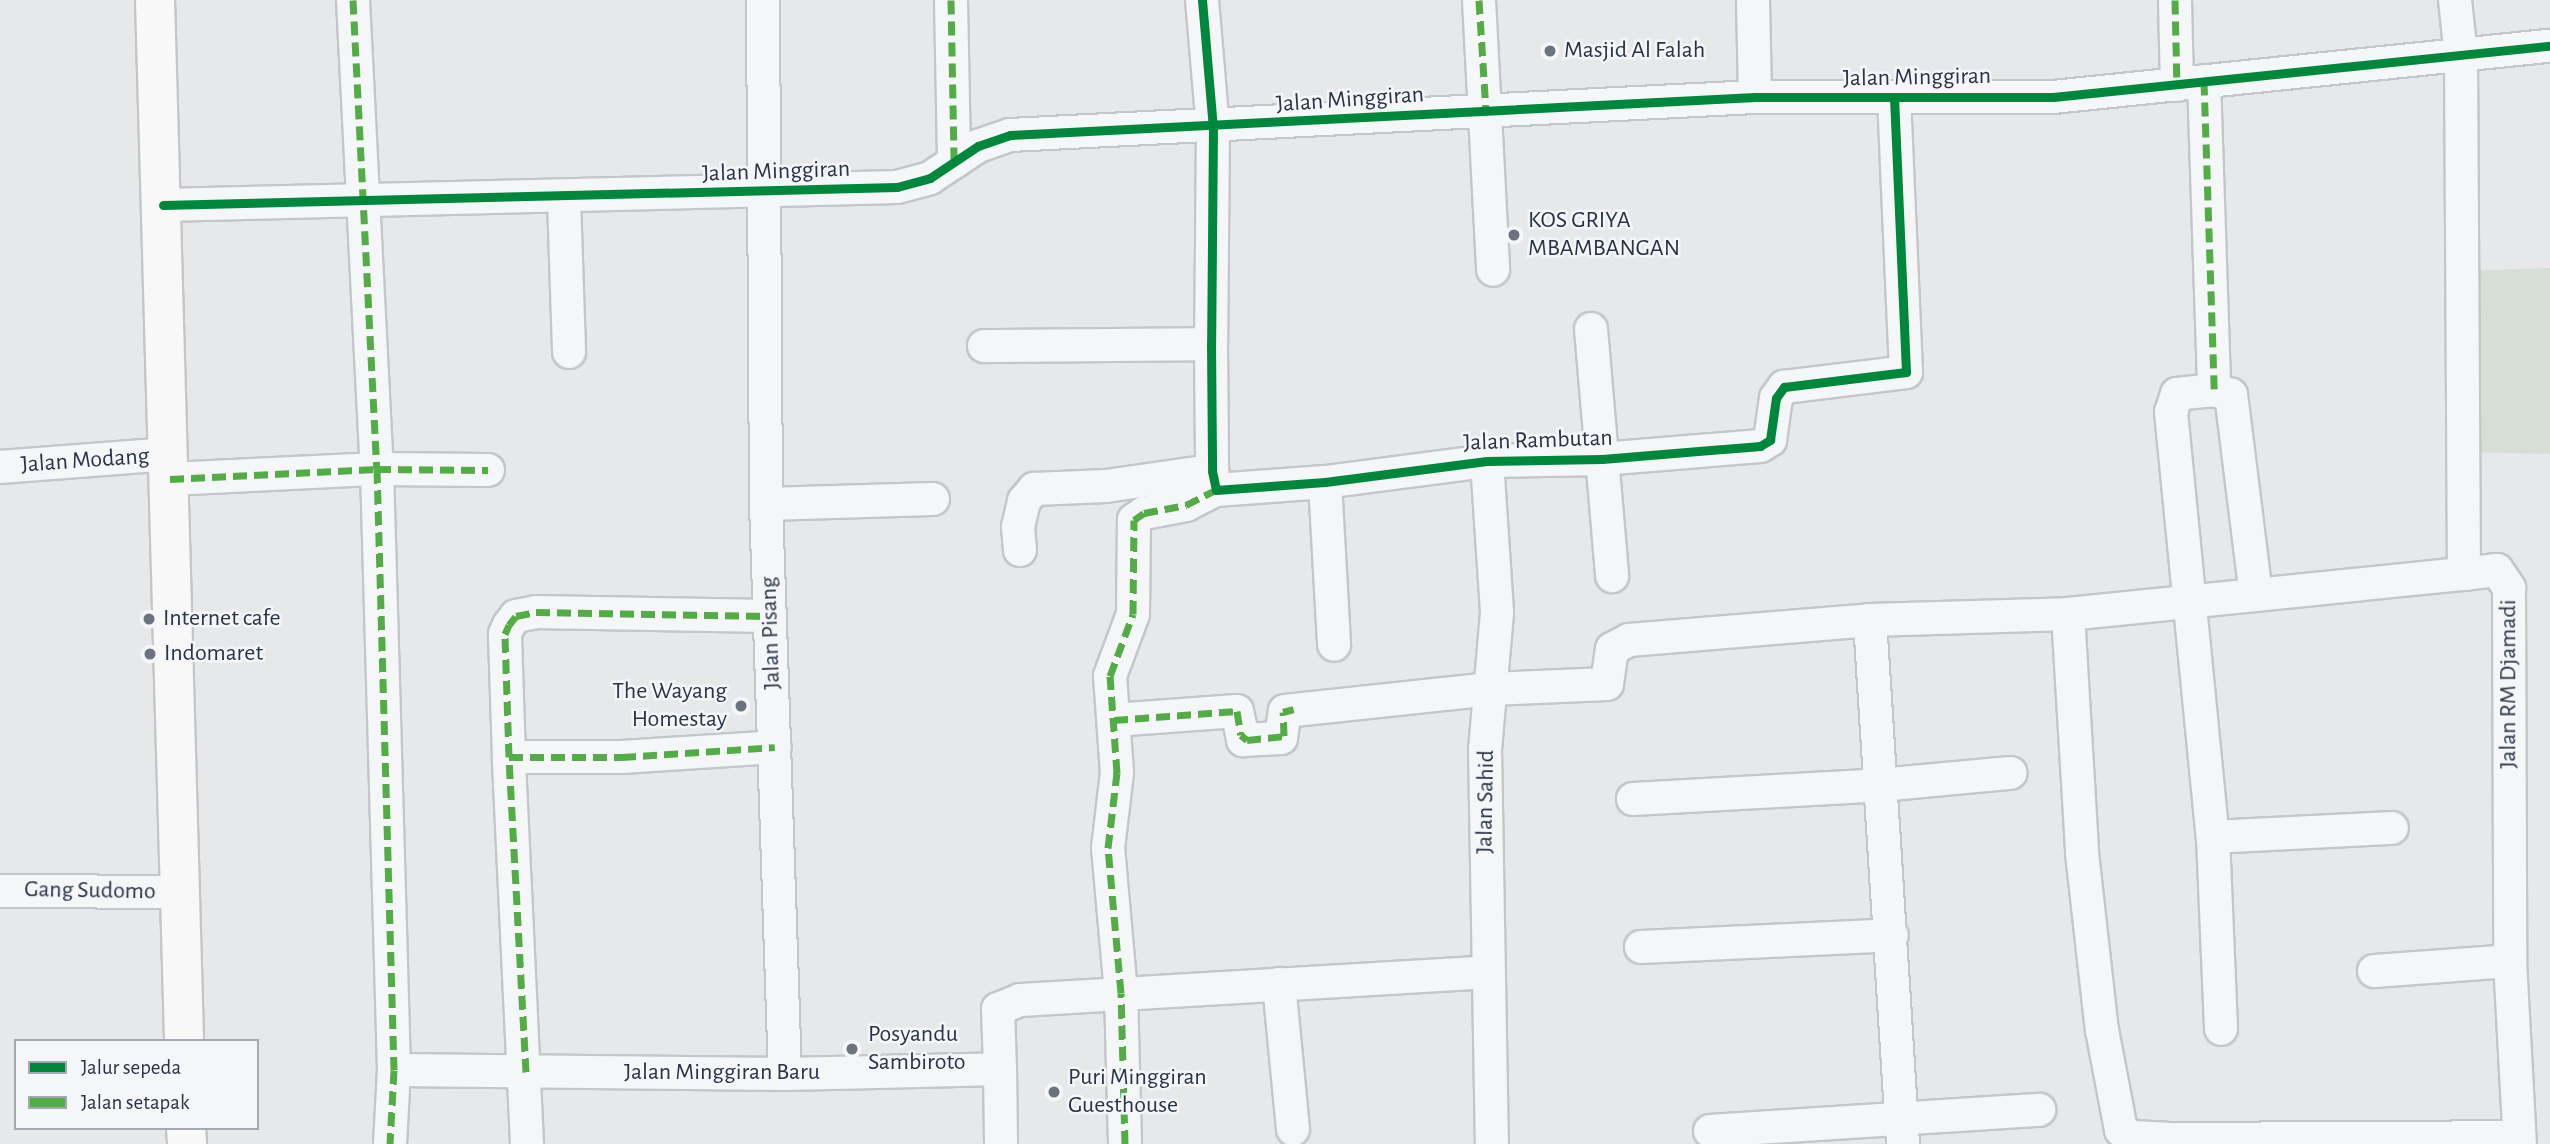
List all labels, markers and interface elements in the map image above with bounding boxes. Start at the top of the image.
place label: Masjid Al Falah [1564,37,1705,65]
marker: Masjid Al Falah [1542,43,1558,59]
street label: Jalan Minggiran [1843,62,1991,94]
street label: Jalan Minggiran [1275,80,1425,120]
street label: Jalan Minggiran [701,155,851,189]
place label: KOS GRIYA MBAMBANGAN [1528,207,1680,263]
marker: KOS GRIYA MBAMBANGAN [1506,227,1522,243]
street label: Jalan Rambutan [1463,424,1613,458]
street label: Jalan Modang [20,442,150,480]
street label: Jalan Pisang [755,576,787,690]
street label: Jalan RM Djamadi [2495,599,2523,769]
place label: Internet cafe [163,605,281,633]
marker: Internet cafe [141,611,157,627]
place label: Indomaret [164,640,263,668]
marker: Indomaret [142,646,158,662]
place label: The Wayang Homestay [612,678,727,734]
marker: The Wayang Homestay [733,698,749,714]
street label: Jalan Sahid [1471,750,1501,854]
street label: Gang Sudomo [24,875,156,907]
place label: Posyandu Sambiroto [868,1021,966,1077]
legend [14,1039,259,1130]
marker: Posyandu Sambiroto [842,1039,862,1059]
text: Jalur sepeda [81,1057,181,1078]
street label: Jalan Minggiran Baru [624,1059,820,1087]
place label: Puri Minggiran Guesthouse [1068,1064,1207,1120]
marker: Puri Minggiran Guesthouse [1046,1084,1062,1100]
text: Jalan setapak [81,1092,190,1113]

